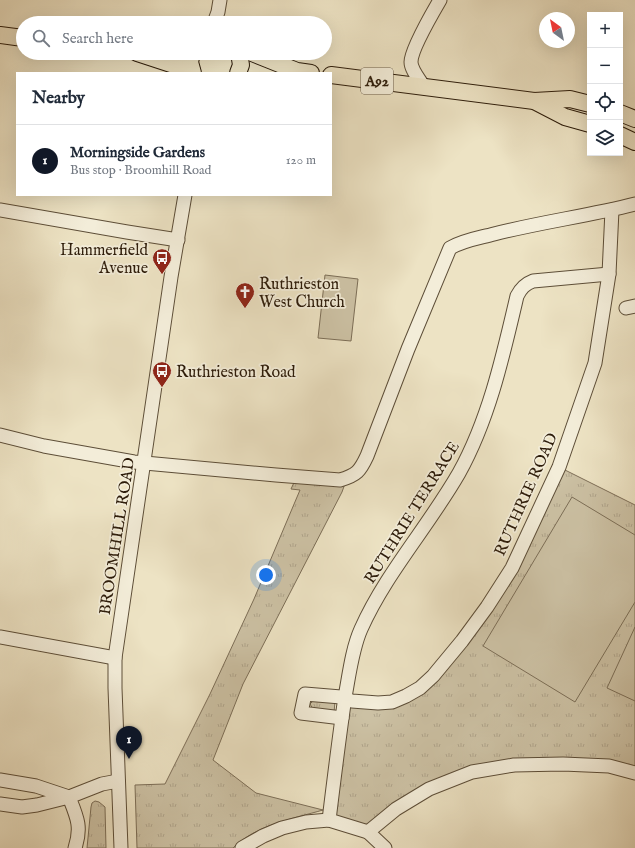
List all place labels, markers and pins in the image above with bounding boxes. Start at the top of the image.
place label: Hammerfield Avenue [60,241,148,279]
bus stop icon: Hammerfield Avenue [151,247,173,275]
place label: Ruthrieston West Church [259,275,345,313]
church icon: Ruthrieston West Church [234,281,256,309]
bus stop icon: Ruthrieston Road [151,360,173,388]
place label: Ruthrieston Road [176,363,296,383]
pin: 1 [116,726,142,759]

